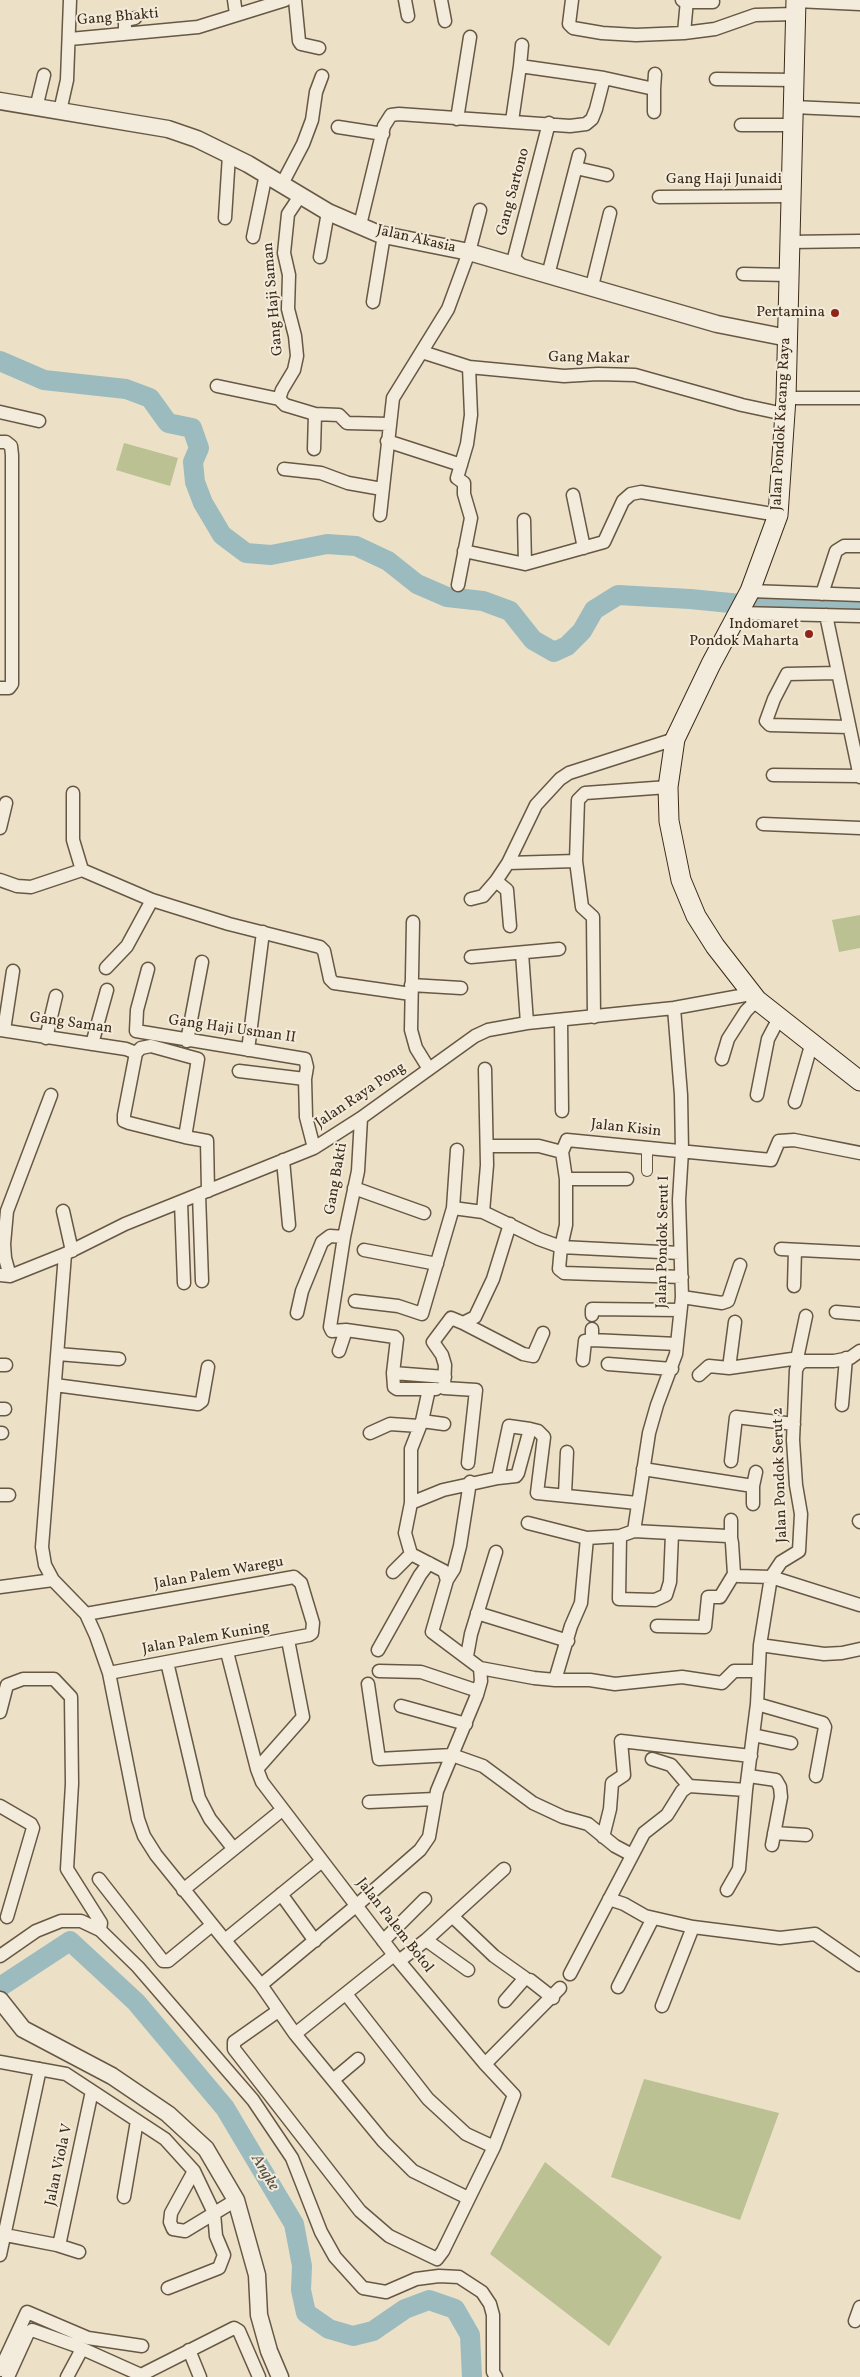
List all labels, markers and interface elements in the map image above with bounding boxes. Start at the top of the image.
street label: Gang Bhakti [76,5,160,31]
street label: Gang Sartono [494,146,534,238]
street label: Gang Haji Junaidi [666,171,782,189]
street label: Jalan Akasia [375,222,457,258]
street label: Gang Haji Saman [260,241,288,357]
place label: Pertamina [756,304,825,322]
marker: Pertamina [829,307,841,319]
street label: Jalan Pondok Kacang Raya [768,337,796,511]
street label: Gang Makar [548,349,630,369]
place label: Indomaret Pondok Maharta [689,616,799,651]
marker: Indomaret Pondok Maharta [803,628,815,640]
street label: Gang Saman [28,1009,114,1039]
street label: Gang Haji Usman II [167,1012,297,1048]
street label: Jalan Raya Pong [312,1059,410,1133]
street label: Jalan Kisin [590,1116,662,1142]
street label: Gang Bakti [322,1142,352,1216]
street label: Jalan Pondok Serut I [654,1175,674,1309]
street label: Jalan Pondok Serut 2 [770,1407,792,1543]
street label: Jalan Palem Waregu [153,1554,285,1594]
street label: Jalan Palem Kuning [141,1619,271,1659]
street label: Jalan Palem Botol [351,1875,437,1977]
street label: Jalan Viola V [43,2122,77,2208]
water label: Angke [246,2151,282,2195]

